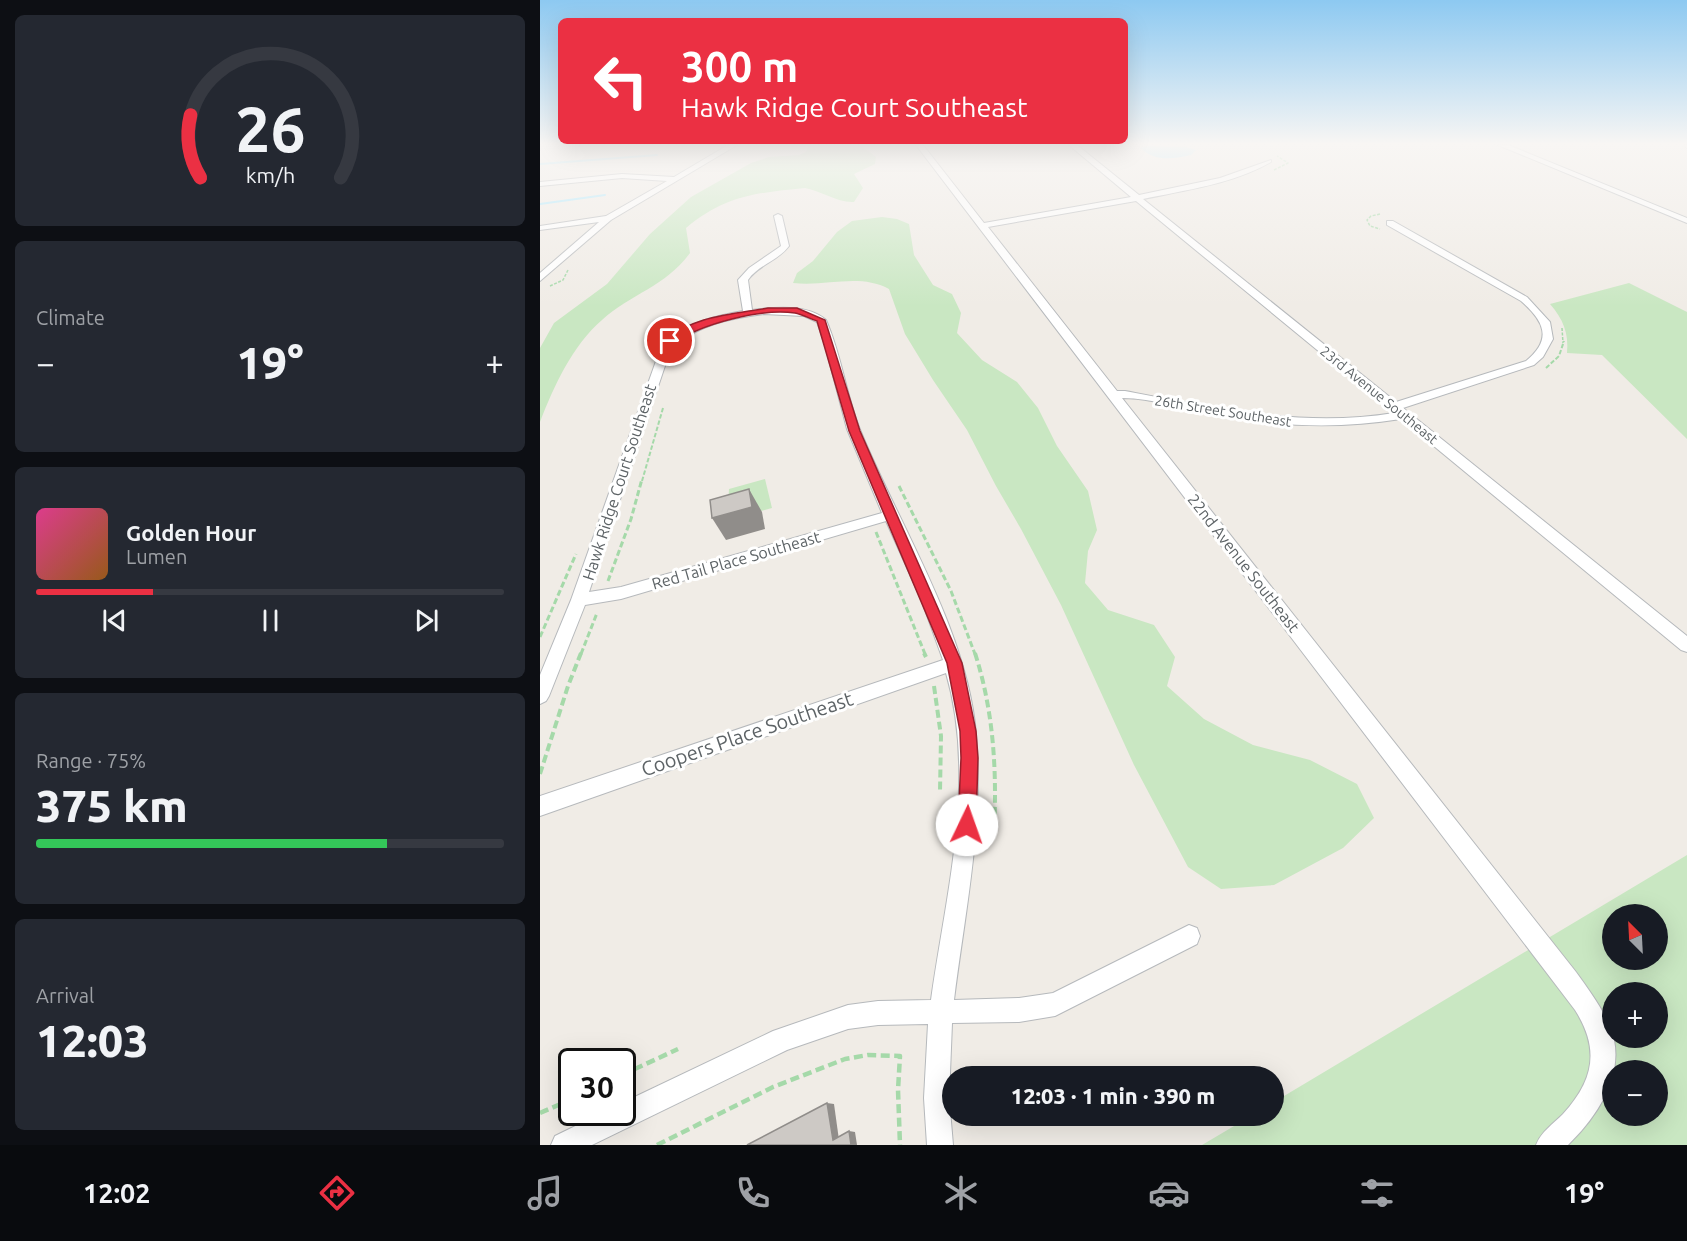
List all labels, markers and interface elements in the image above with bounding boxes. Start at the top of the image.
icon: left [582,42,660,120]
text: 300 m [681,43,798,90]
text: Hawk Ridge Court Southeast [681,92,1028,122]
text: 26 [235,94,305,164]
text: km/h [245,163,295,187]
text: Climate [36,306,105,329]
pin [644,315,695,366]
icon: arrive [653,324,686,357]
text: 19° [236,337,304,388]
street label: 23rd Avenue Southeast [1317,343,1441,448]
text: − [36,344,55,381]
text: + [485,344,504,381]
street label: Hawk Ridge Court Southeast [579,381,660,582]
street label: 26th Street Southeast [1153,392,1293,430]
street label: 22nd Avenue Southeast [1184,490,1304,636]
text: Golden Hour [126,520,256,545]
street label: Red Tail Place Southeast [650,527,823,593]
text: Lumen [126,545,187,568]
icon: previous [98,604,131,637]
icon: pause [254,604,287,637]
icon: next [410,604,443,637]
street label: Coopers Place Southeast [638,686,856,781]
text: Range · 75% [36,749,146,772]
text: 375 km [36,780,188,831]
position arrow [935,793,999,857]
north arrow [1602,904,1668,970]
map controls [1602,904,1668,1126]
button: + [1602,982,1668,1048]
text: Arrival [36,984,94,1007]
text: 12:03 [36,1015,149,1066]
speed limit sign: 30 [558,1048,636,1126]
button: − [1602,1060,1668,1126]
text: 12:03 · 1 min · 390 m [1011,1083,1215,1108]
icon: directions [316,1172,358,1214]
icon: music [524,1172,566,1214]
icon: phone [732,1172,774,1214]
icon: climate [940,1172,982,1214]
icon: car [1148,1172,1190,1214]
icon: filters [1356,1172,1398,1214]
text: 12:02 [83,1178,151,1208]
text: 19° [1564,1178,1604,1208]

